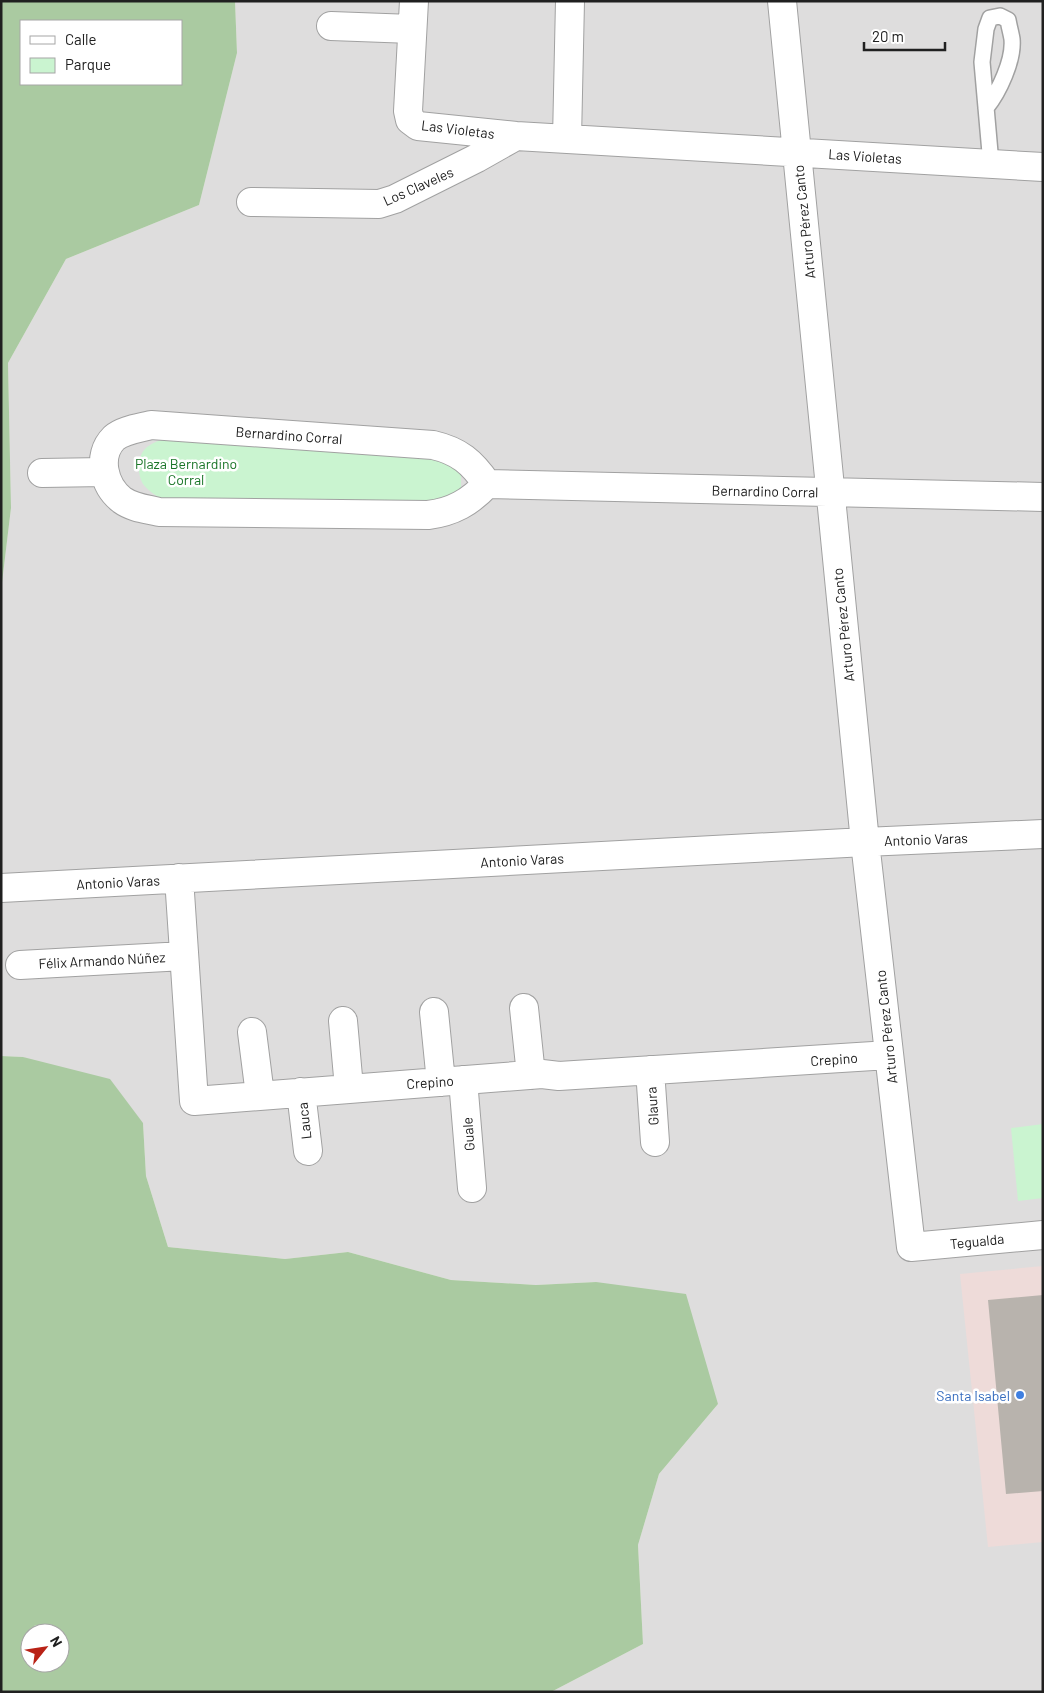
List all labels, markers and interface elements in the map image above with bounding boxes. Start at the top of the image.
legend [20,20,182,85]
scale bar [864,20,945,52]
text: 20 m [872,27,904,45]
text: Calle [65,30,97,48]
text: Parque [65,55,111,73]
street label: Las Violetas [420,116,496,142]
street label: Las Violetas [828,145,903,167]
street label: Los Claveles [380,163,456,209]
street label: Arturo Pérez Canto [790,164,818,280]
street label: Bernardino Corral [235,423,343,447]
park label: Plaza Bernardino Corral [135,455,237,488]
street label: Bernardino Corral [711,482,819,500]
street label: Arturo Pérez Canto [829,567,857,683]
street label: Antonio Varas [884,829,968,849]
street label: Antonio Varas [480,849,565,871]
street label: Antonio Varas [76,871,161,893]
street label: Félix Armando Núñez [38,948,166,972]
street label: Arturo Pérez Canto [872,969,900,1085]
street label: Crepino [810,1049,858,1069]
street label: Crepino [406,1072,454,1092]
street label: Glaura [642,1086,662,1126]
street label: Lauca [294,1102,314,1140]
street label: Guale [458,1116,478,1152]
street label: Tegualda [949,1230,1005,1252]
place label: Santa Isabel [936,1387,1010,1404]
marker: Santa Isabel [1014,1389,1026,1401]
north arrow [20,1623,70,1673]
text: N [47,1633,66,1650]

